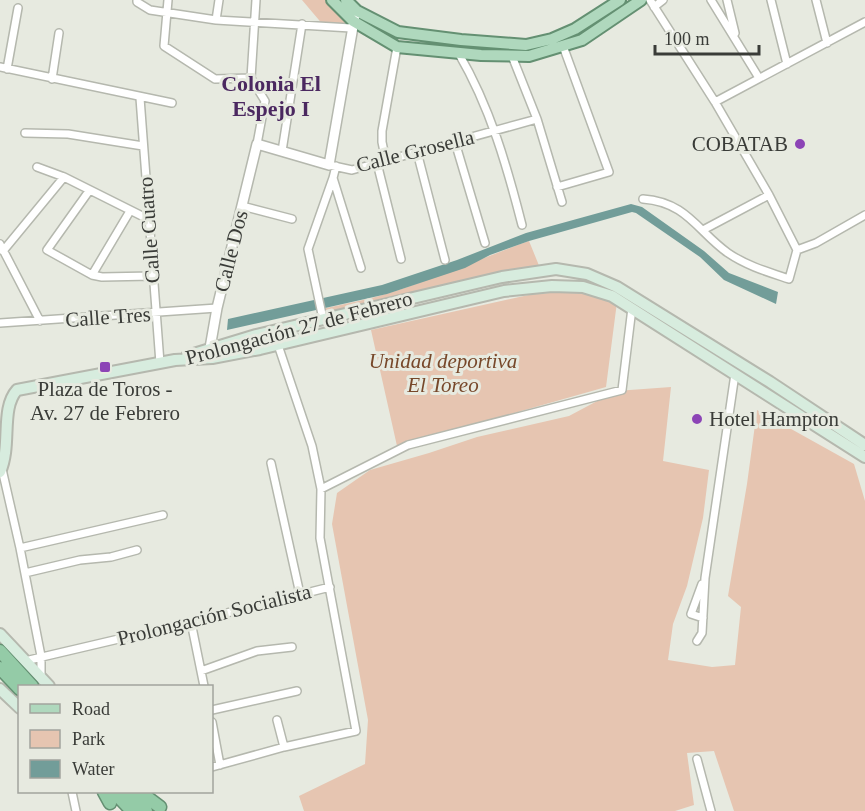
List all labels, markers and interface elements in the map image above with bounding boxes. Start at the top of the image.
scale bar [655,18,758,56]
text: 100 m [664,29,710,49]
district label: Colonia El Espejo I [221,71,321,121]
street label: Calle Grosella [354,125,477,177]
place label: COBATAB [692,132,788,156]
marker: COBATAB [793,137,807,151]
street label: Calle Cuatro [133,176,165,284]
street label: Calle Dos [209,208,253,294]
street label: Prolongación 27 de Febrero [183,286,415,370]
street label: Calle Tres [64,302,152,332]
park label: Unidad deportiva El Toreo [369,349,517,397]
marker: Plaza de Toros - Av. 27 de Febrero [98,360,112,374]
place label: Plaza de Toros - Av. 27 de Febrero [30,377,180,425]
place label: Hotel Hampton [709,407,840,431]
marker: Hotel Hampton [690,412,704,426]
street label: Prolongación Socialista [115,579,314,651]
legend [18,685,213,793]
text: Road [72,699,110,719]
text: Park [72,729,105,749]
text: Water [72,759,115,779]

